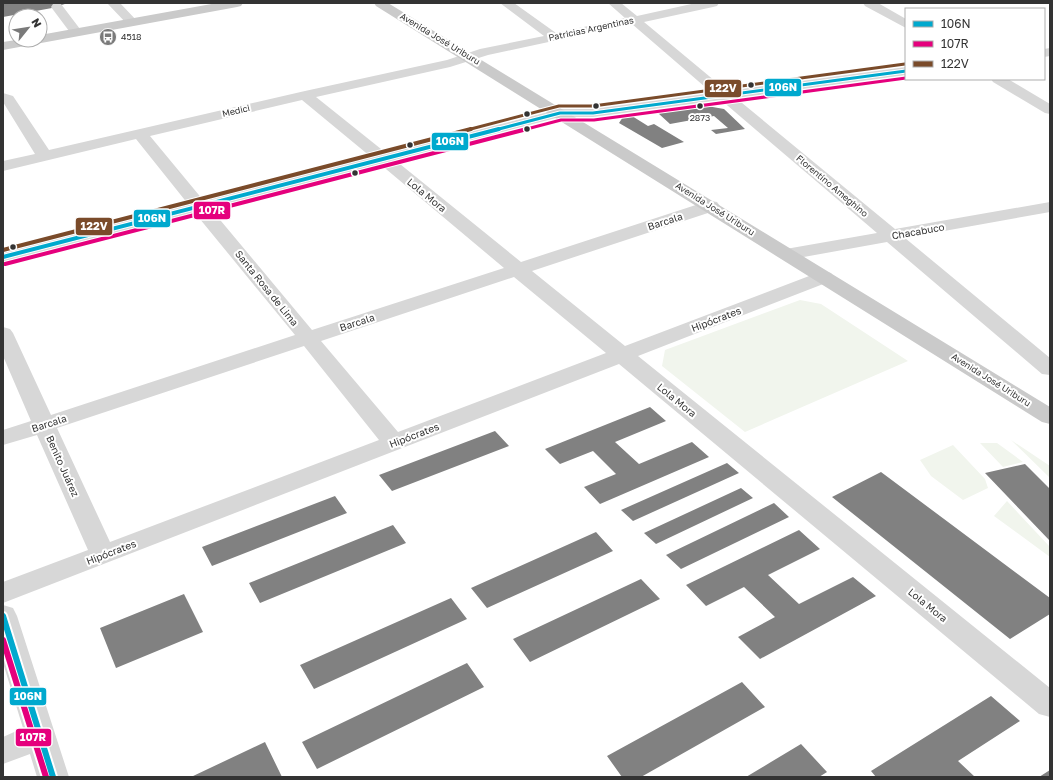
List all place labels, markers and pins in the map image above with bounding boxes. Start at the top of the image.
bus stop icon: 4518 [98,27,118,47]
place label: 4518 [121,31,142,42]
unlabelled marker [746,80,756,90]
unlabelled marker [591,101,601,111]
marker: 2873 [695,101,705,111]
unlabelled marker [522,109,532,119]
place label: 2873 [690,112,710,123]
unlabelled marker [522,124,532,134]
unlabelled marker [405,140,415,150]
unlabelled marker [350,168,360,178]
unlabelled marker [8,242,18,252]

